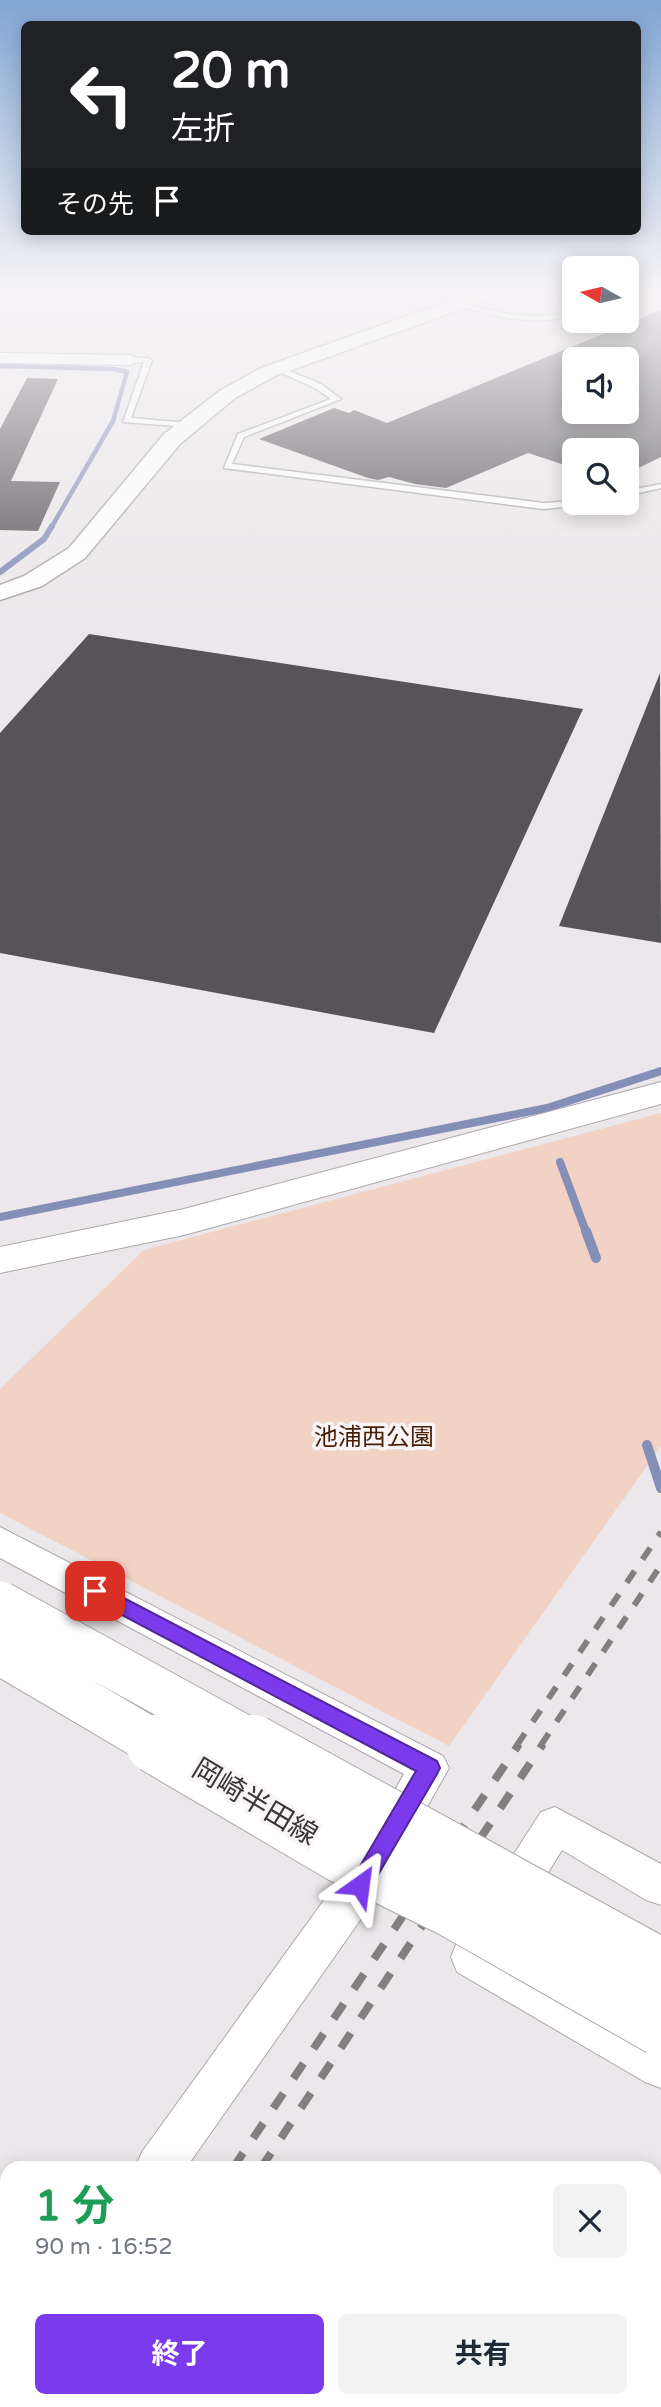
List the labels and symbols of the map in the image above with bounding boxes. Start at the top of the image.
north arrow [562,256,639,332]
park label: 池浦西公園 [314,1423,434,1452]
pin [65,1561,125,1621]
street label: 岡崎半田線 [186,1751,324,1853]
position arrow [323,1848,397,1922]

